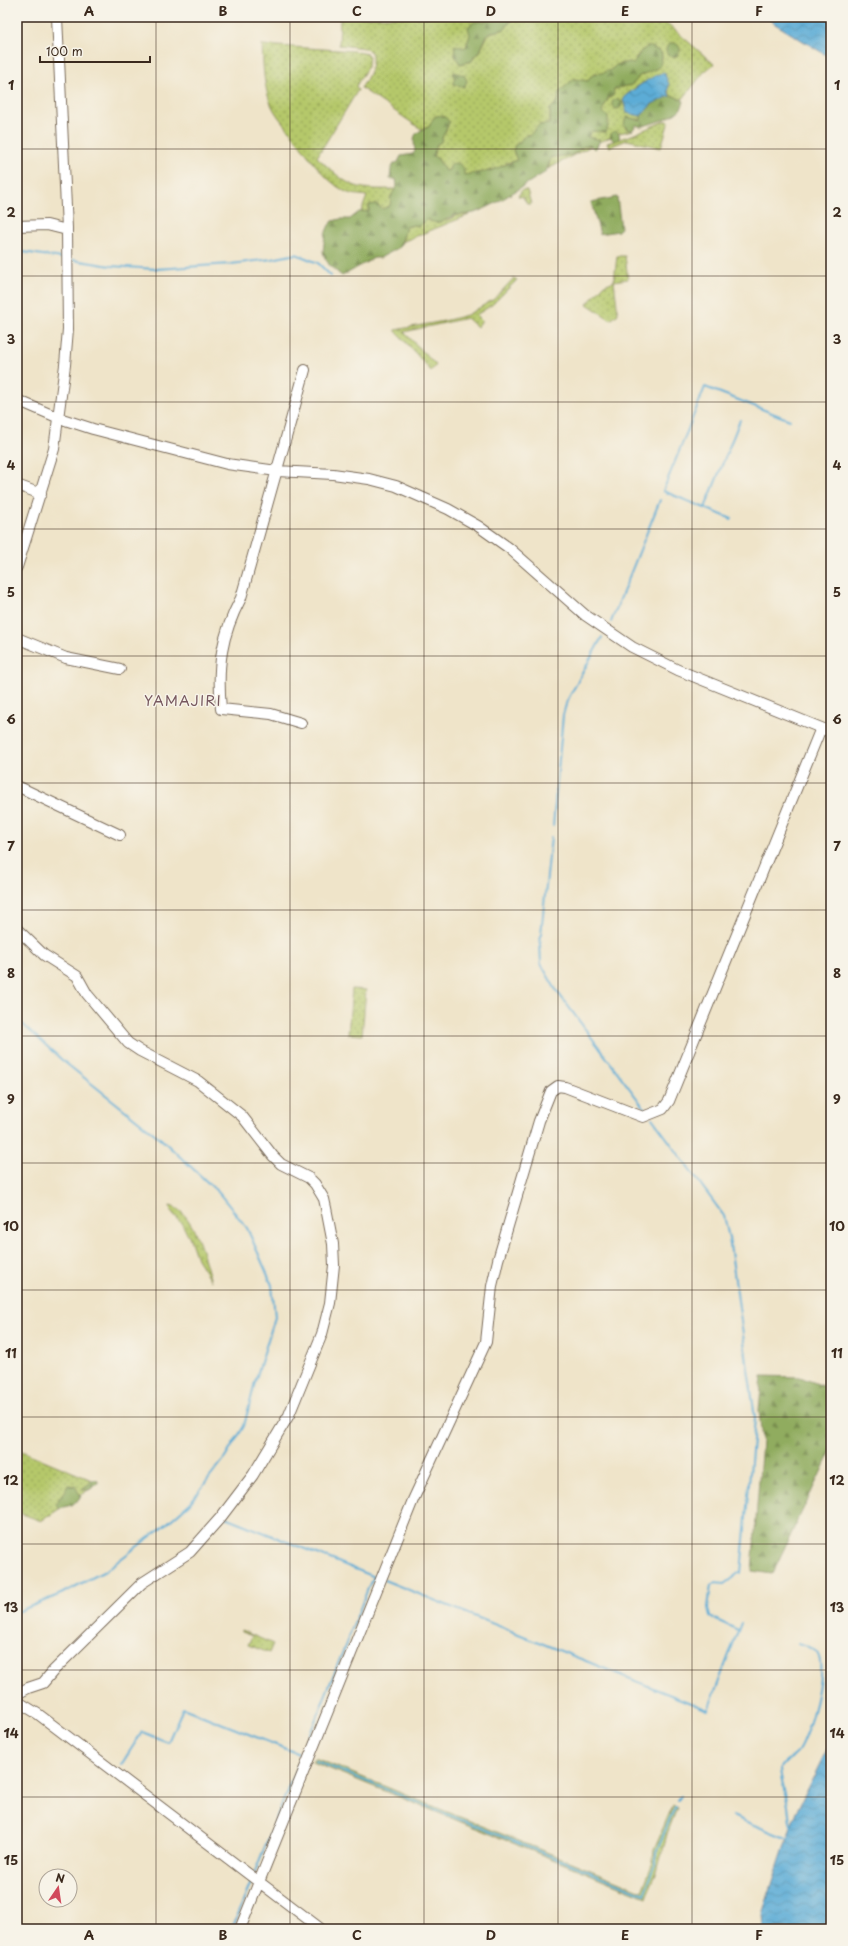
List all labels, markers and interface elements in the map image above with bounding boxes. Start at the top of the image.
text: A [84,1,94,20]
text: B [219,1,228,20]
text: C [352,1,362,20]
text: D [486,1,496,20]
text: E [621,1,629,20]
text: F [755,1,763,20]
scale bar [40,38,150,64]
text: 100 m [46,42,83,60]
text: 1 [8,75,14,94]
text: 1 [834,75,840,94]
text: 2 [6,202,16,221]
text: 2 [832,202,842,221]
text: 3 [7,329,16,348]
text: 3 [833,329,842,348]
text: 4 [7,455,16,474]
text: 4 [833,455,842,474]
text: 5 [7,582,15,601]
text: 5 [833,582,841,601]
district label: YAMAJIRI [144,690,222,711]
text: 6 [6,709,16,728]
text: 6 [832,709,842,728]
text: 7 [7,836,15,855]
text: 7 [833,836,841,855]
text: 8 [7,963,15,982]
text: 8 [833,963,841,982]
text: 9 [7,1089,15,1108]
text: 9 [833,1089,841,1108]
text: 10 [3,1216,19,1235]
text: 10 [829,1216,845,1235]
text: 11 [5,1343,17,1362]
text: 11 [831,1343,843,1362]
text: 12 [3,1470,19,1489]
text: 12 [829,1470,845,1489]
text: 13 [4,1597,19,1616]
text: 13 [830,1597,845,1616]
text: 14 [3,1723,19,1742]
text: 14 [829,1723,845,1742]
text: 15 [4,1850,18,1869]
text: 15 [830,1850,844,1869]
north arrow [38,1868,78,1908]
text: N [54,1869,67,1887]
text: A [84,1925,94,1944]
text: B [219,1925,228,1944]
text: C [352,1925,362,1944]
text: D [486,1925,496,1944]
text: E [621,1925,629,1944]
text: F [755,1925,763,1944]

